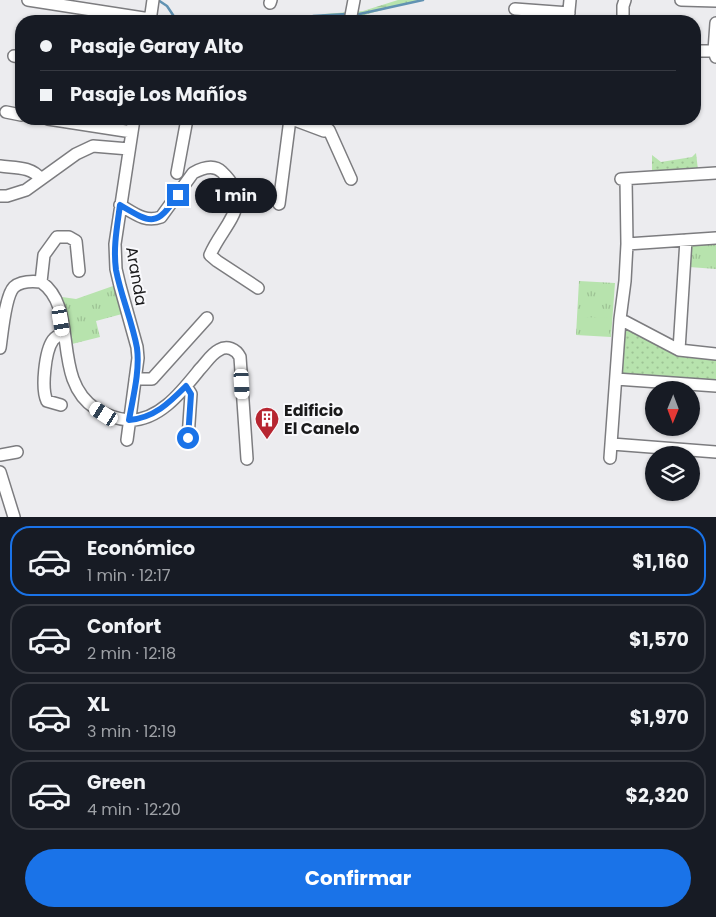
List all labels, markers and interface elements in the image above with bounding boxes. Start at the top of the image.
text: Pasaje Garay Alto [70,33,243,60]
text: Pasaje Los Mañíos [70,81,247,108]
callout: 1 min [196,178,278,212]
route end [167,184,189,206]
text: 1 min [215,184,257,207]
street label: Aranda [120,245,153,307]
car [51,305,70,337]
car [233,369,250,399]
north arrow [645,381,700,436]
map controls [645,381,700,501]
place label: Edificio El Canelo [284,399,359,440]
car [87,400,120,428]
building icon: Edificio El Canelo [254,406,280,440]
route start [177,427,199,449]
button: layers [645,446,700,501]
text: Económico [87,535,195,562]
icon: car [27,539,72,584]
text: $1,160 [632,548,689,575]
text: 1 min · 12:17 [87,564,171,587]
text: Confort [87,613,161,640]
icon: car [27,617,72,662]
text: $1,570 [629,626,689,653]
text: 2 min · 12:18 [87,642,176,665]
text: XL [87,691,110,718]
icon: car [27,695,72,740]
text: $1,970 [630,704,689,731]
text: 3 min · 12:19 [87,720,176,743]
text: Green [87,769,146,796]
icon: car [27,773,72,818]
text: $2,320 [625,782,689,809]
text: 4 min · 12:20 [87,798,181,821]
button: Confirmar [25,849,691,907]

